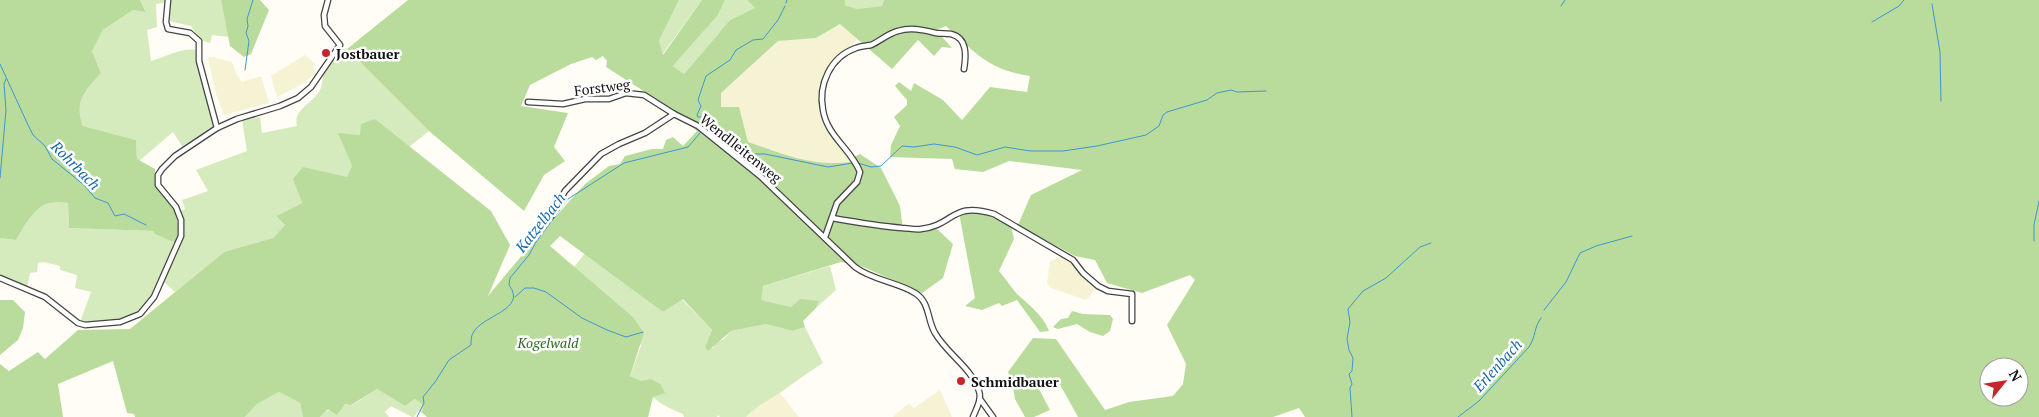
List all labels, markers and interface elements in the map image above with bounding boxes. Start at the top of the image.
place label: Jostbauer [336,44,400,63]
marker: Jostbauer [320,47,332,59]
street label: Forstweg [573,74,632,100]
street label: Wendlleitenweg [696,109,786,187]
water label: Rohrbach [47,136,105,194]
water label: Katzelbach [510,188,570,257]
park label: Kogelwald [516,333,579,352]
water label: Erlenbach [1467,334,1526,396]
north arrow [1979,357,2029,407]
text: N [2005,366,2027,385]
place label: Schmidbauer [971,372,1059,391]
marker: Schmidbauer [955,375,967,387]

